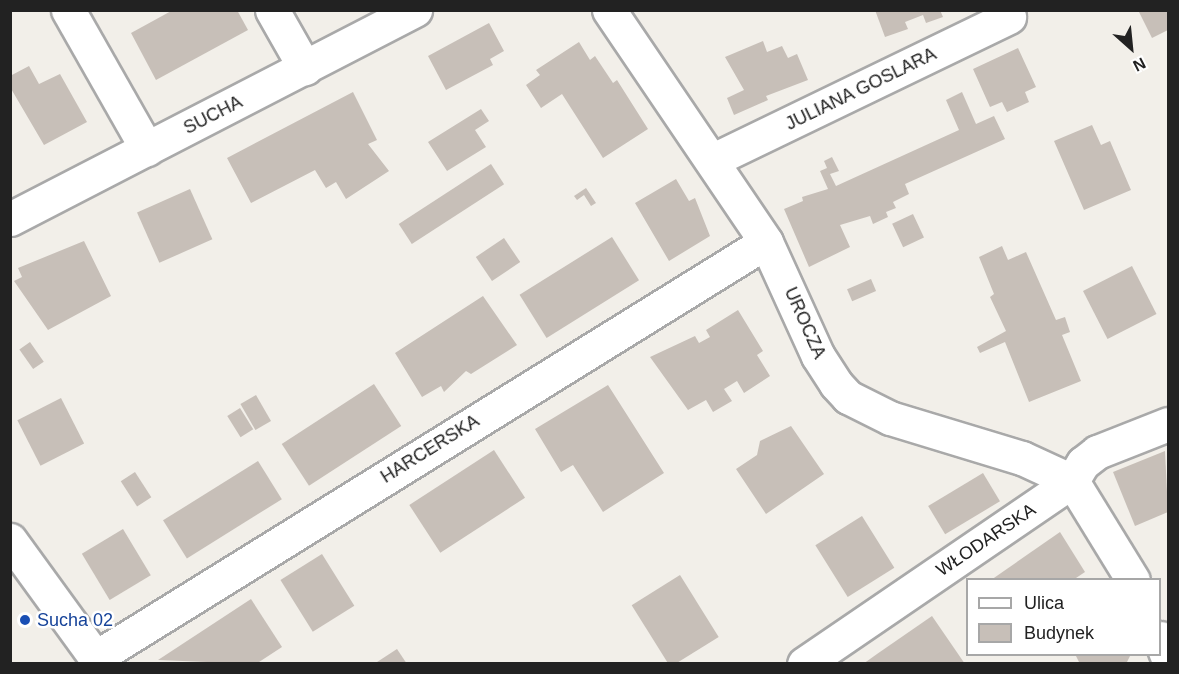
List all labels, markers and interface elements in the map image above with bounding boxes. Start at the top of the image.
north arrow [1101,18,1161,78]
street label: JULIANA GOSLARA [782,43,940,135]
text: N [1130,54,1148,75]
street label: SUCHA [180,91,246,139]
street label: UROCZA [780,284,830,362]
street label: HARCERSKA [377,410,483,488]
street label: WŁODARSKA [932,499,1040,581]
legend [966,578,1161,656]
text: Ulica [1024,593,1064,613]
place label: Sucha 02 [37,609,113,631]
marker: Sucha 02 [18,613,32,627]
text: Budynek [1024,623,1094,643]

